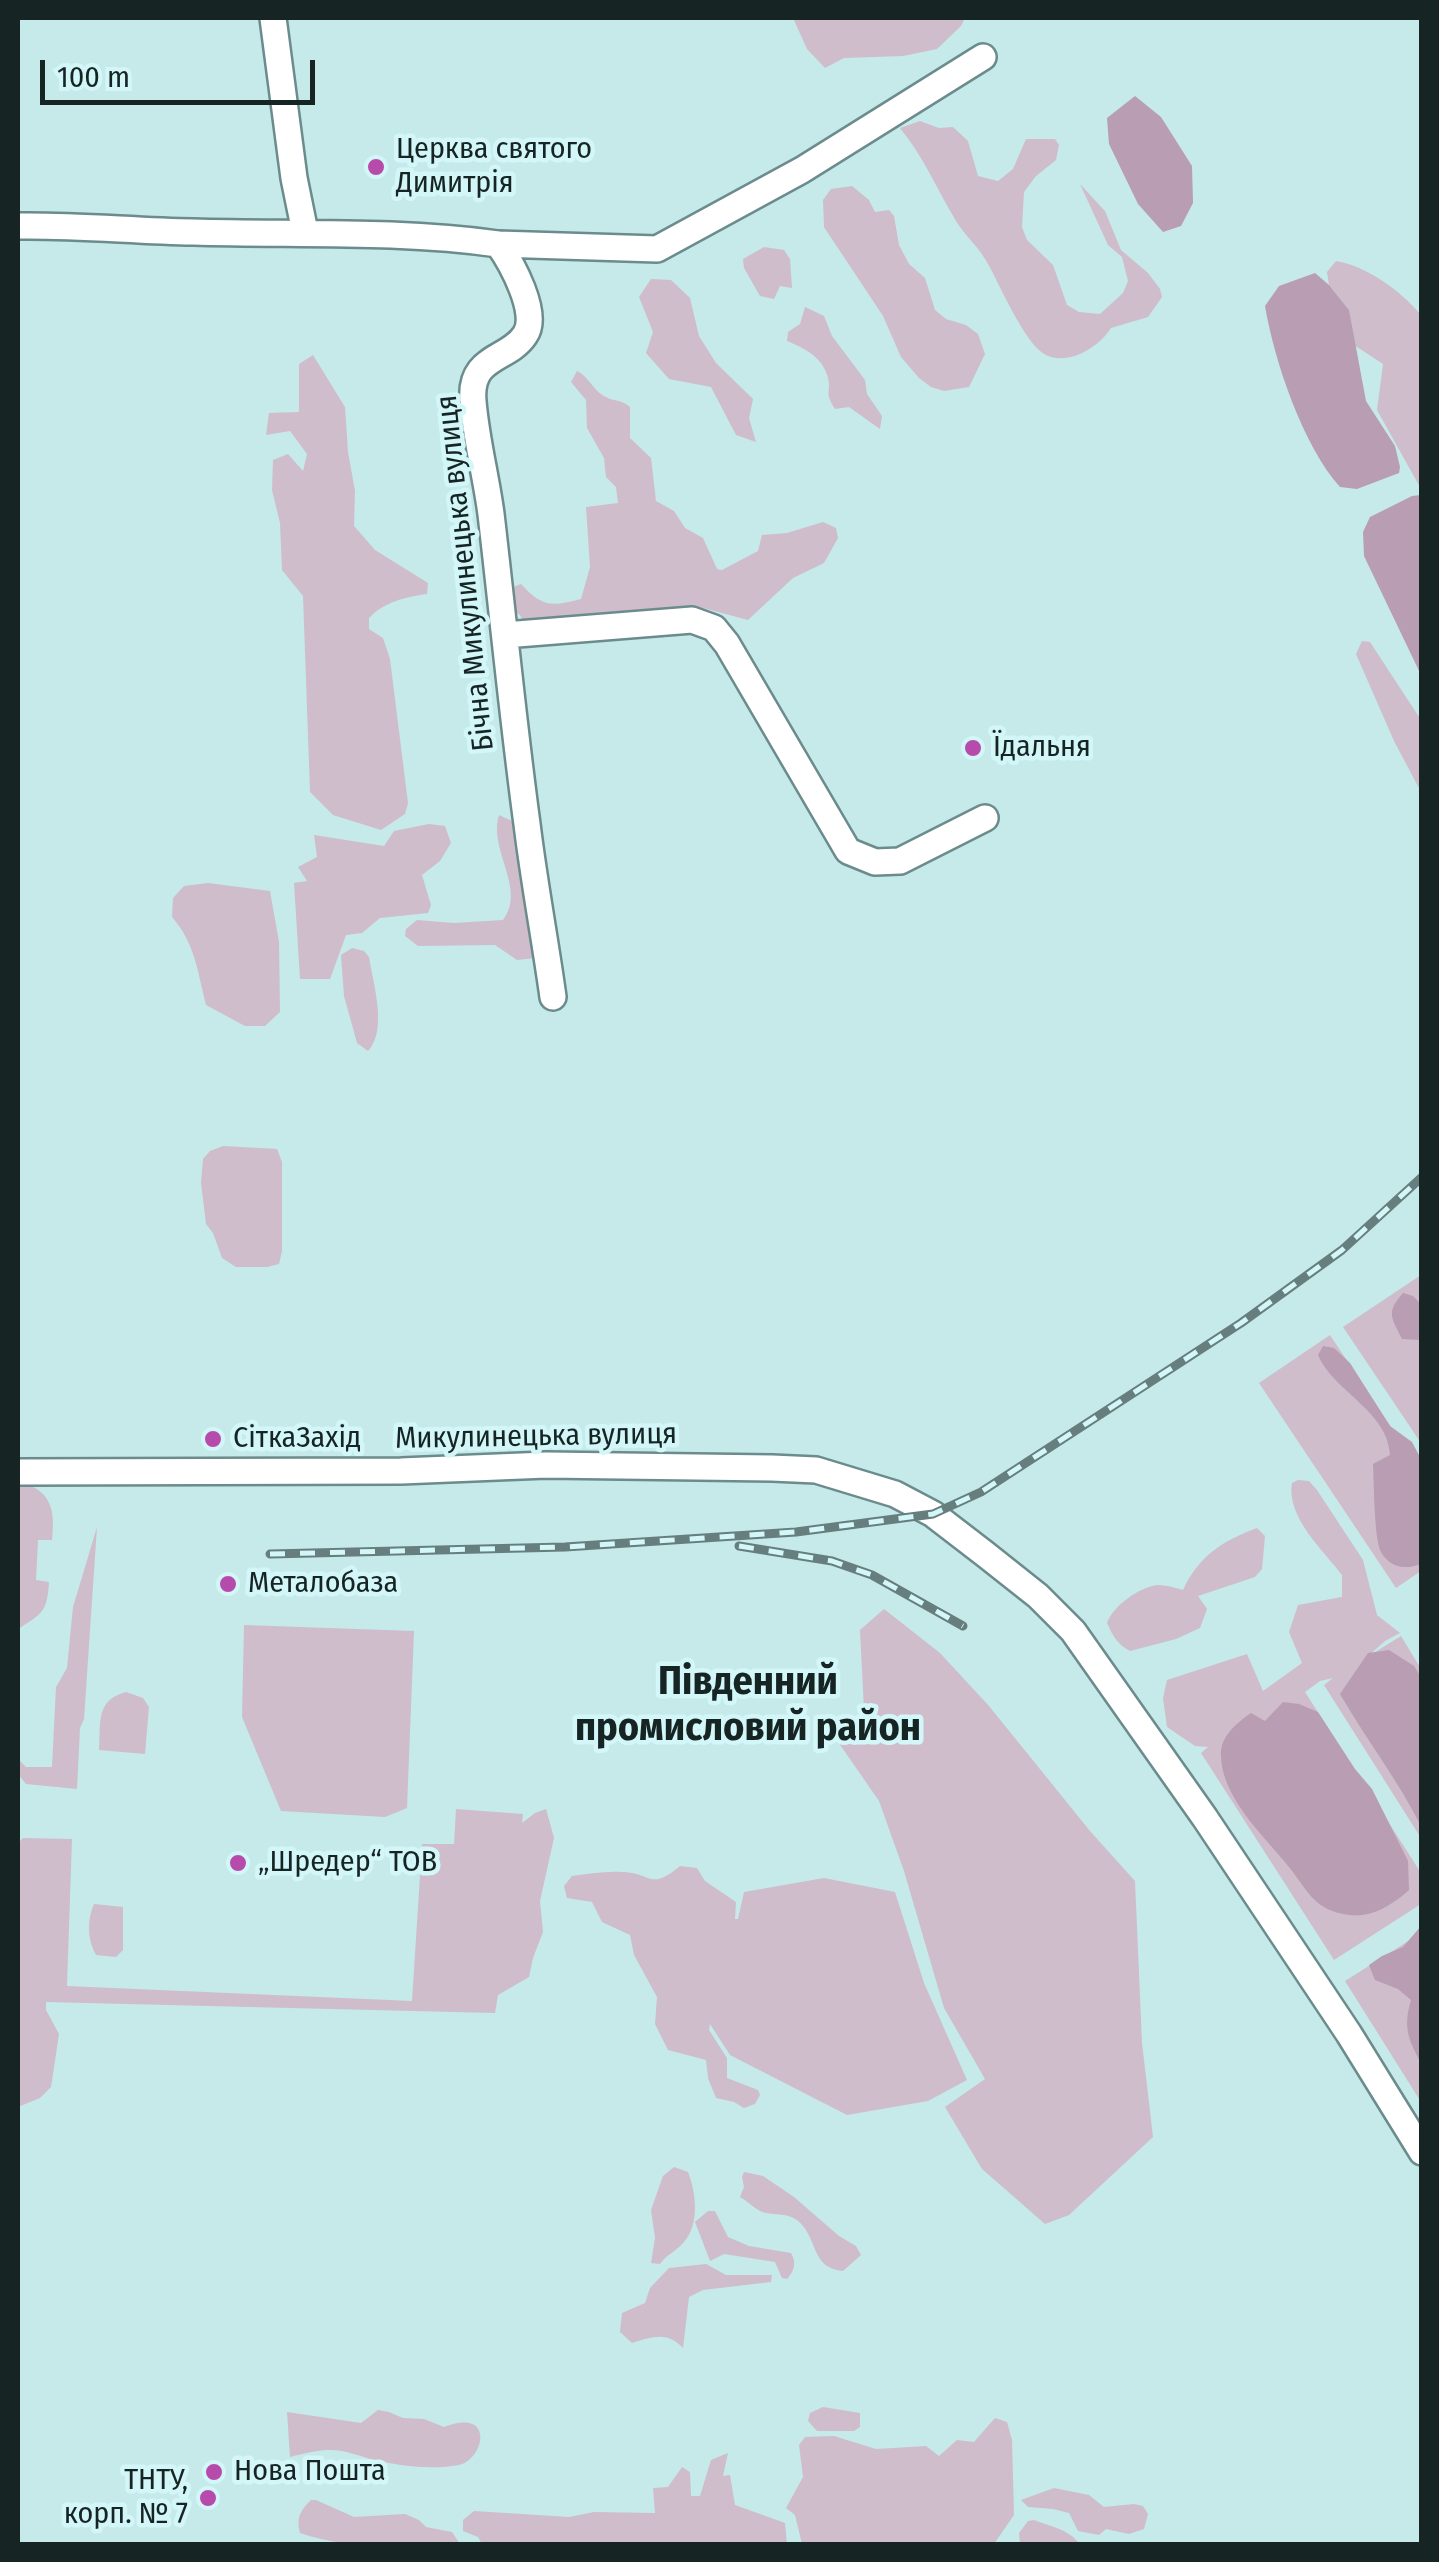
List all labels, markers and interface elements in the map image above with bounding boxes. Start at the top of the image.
scale bar [45,40,320,102]
text: 100 m [57,59,130,95]
place label: Церква святого Димитрія [396,132,592,202]
marker: Церква святого Димитрія [365,156,387,178]
street label: Бічна Микулинецька вулиця [429,393,503,753]
place label: Їдальня [993,730,1091,766]
marker: Їдальня [962,737,984,759]
street label: Микулинецька вулиця [395,1417,677,1457]
place label: СіткаЗахід [233,1421,361,1457]
marker: СіткаЗахід [202,1428,224,1450]
place label: Металобаза [248,1566,398,1602]
marker: Металобаза [217,1573,239,1595]
district label: Південний промисловий район [575,1659,921,1753]
place label: „Шредер“ ТОВ [258,1845,437,1881]
marker: „Шредер“ ТОВ [227,1852,249,1874]
place label: Нова Пошта [234,2454,386,2490]
marker: Нова Пошта [203,2461,225,2483]
place label: ТНТУ, корп. № 7 [64,2463,188,2534]
marker: ТНТУ, корп. № 7 [197,2487,219,2509]

